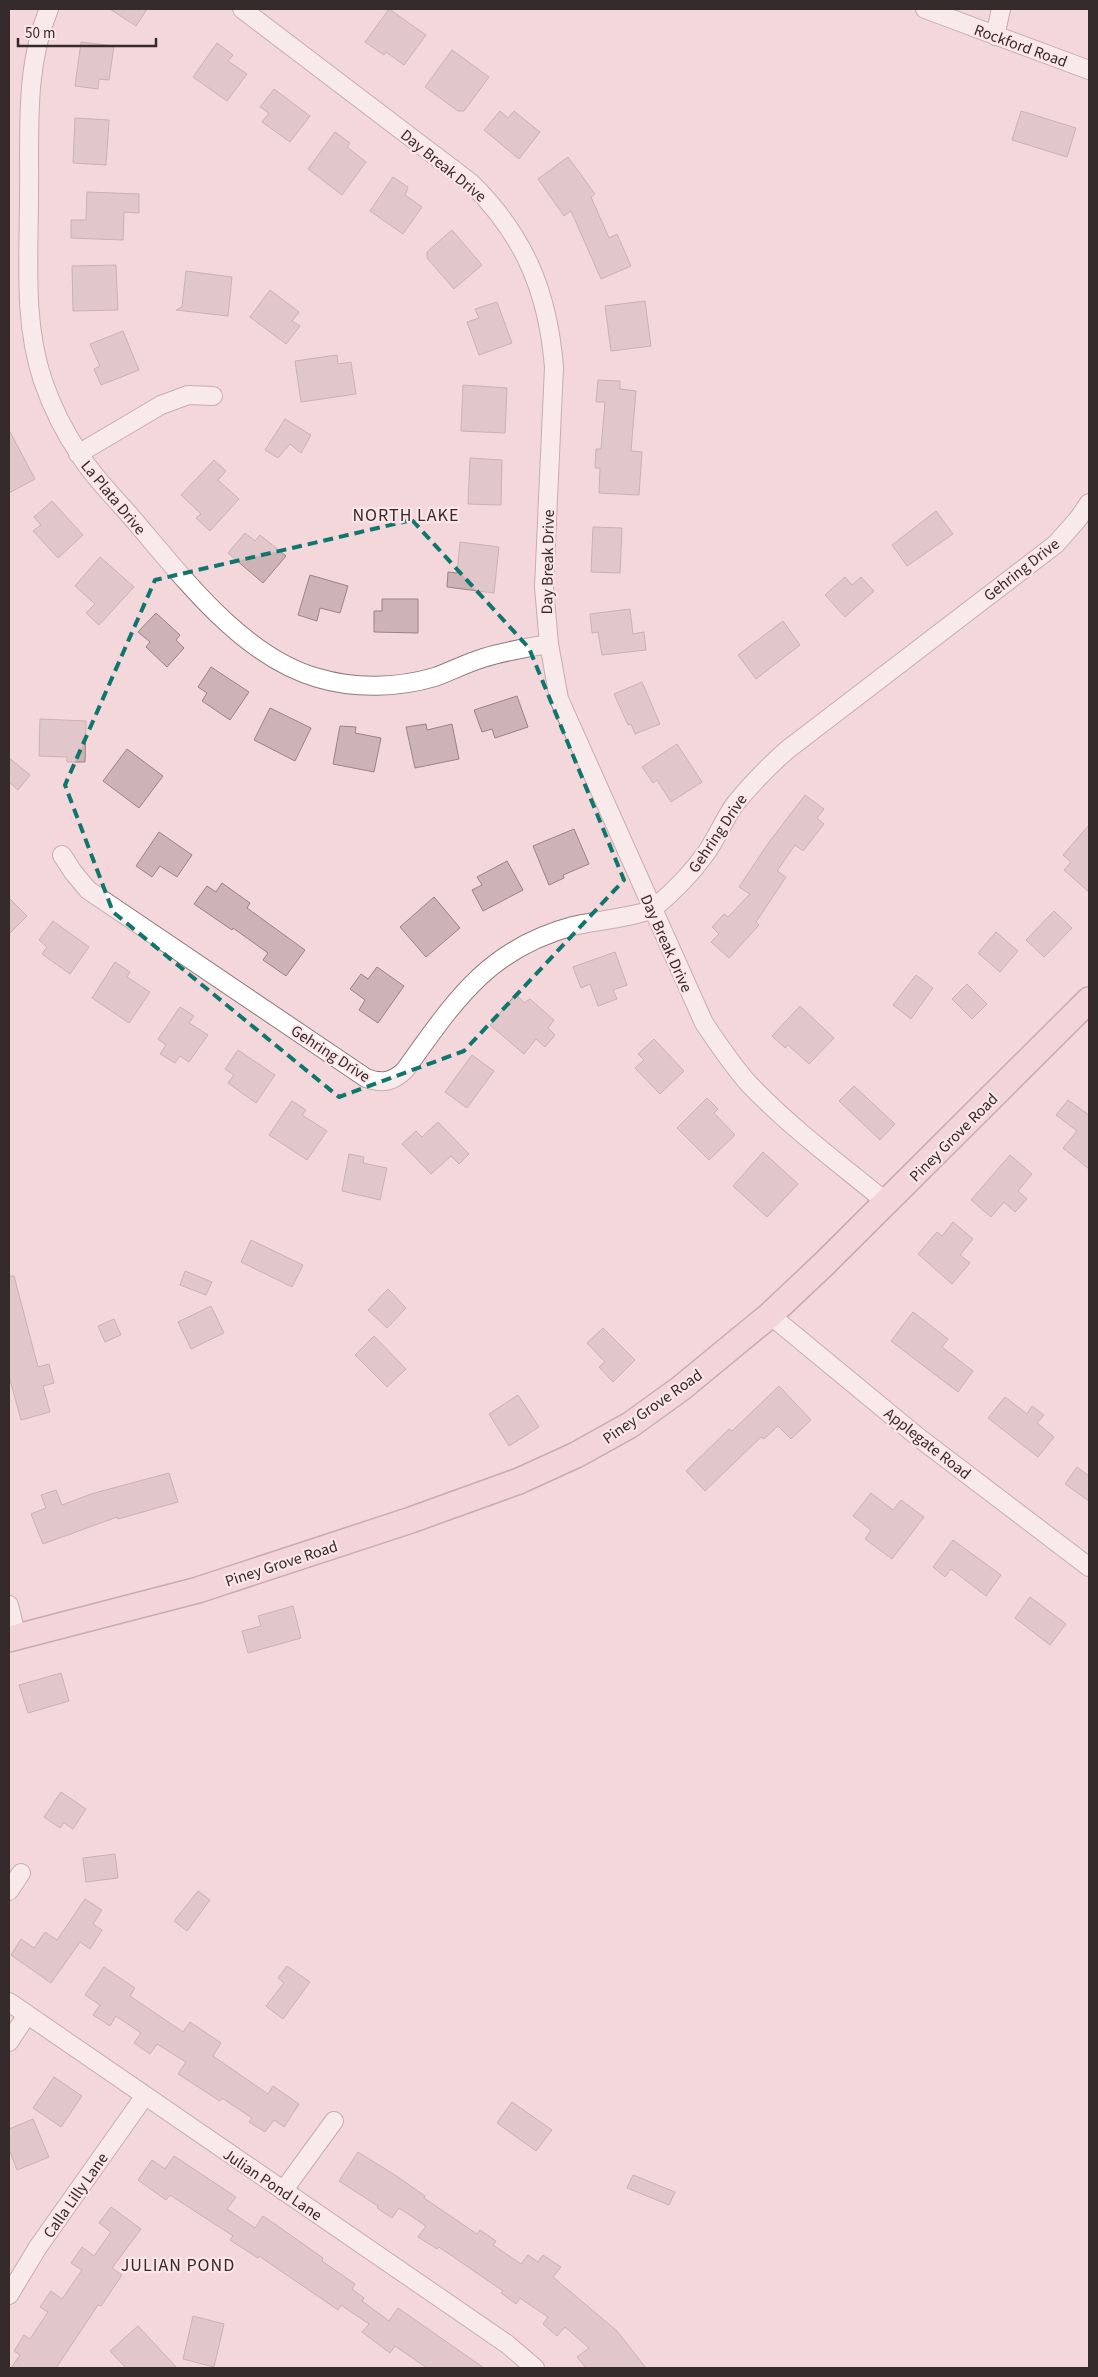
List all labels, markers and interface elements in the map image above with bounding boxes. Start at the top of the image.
scale bar [18,15,155,47]
street label: Rockford Road [971,19,1070,73]
text: 50 m [25,23,55,44]
street label: Day Break Drive [396,124,491,207]
street label: La Plata Drive [76,456,151,540]
district label: NORTH LAKE [352,503,460,528]
street label: Day Break Drive [536,509,560,615]
street label: Gehring Drive [979,533,1064,606]
street label: Gehring Drive [683,790,752,877]
street label: Day Break Drive [635,891,698,996]
street label: Gehring Drive [286,1020,375,1088]
street label: Piney Grove Road [904,1088,1003,1187]
street label: Piney Grove Road [598,1364,707,1449]
street label: Applegate Road [879,1403,975,1485]
street label: Piney Grove Road [222,1535,340,1593]
street label: Julian Pond Lane [219,2144,326,2226]
street label: Calla Lilly Lane [38,2148,113,2243]
district label: JULIAN POND [121,2253,235,2278]

